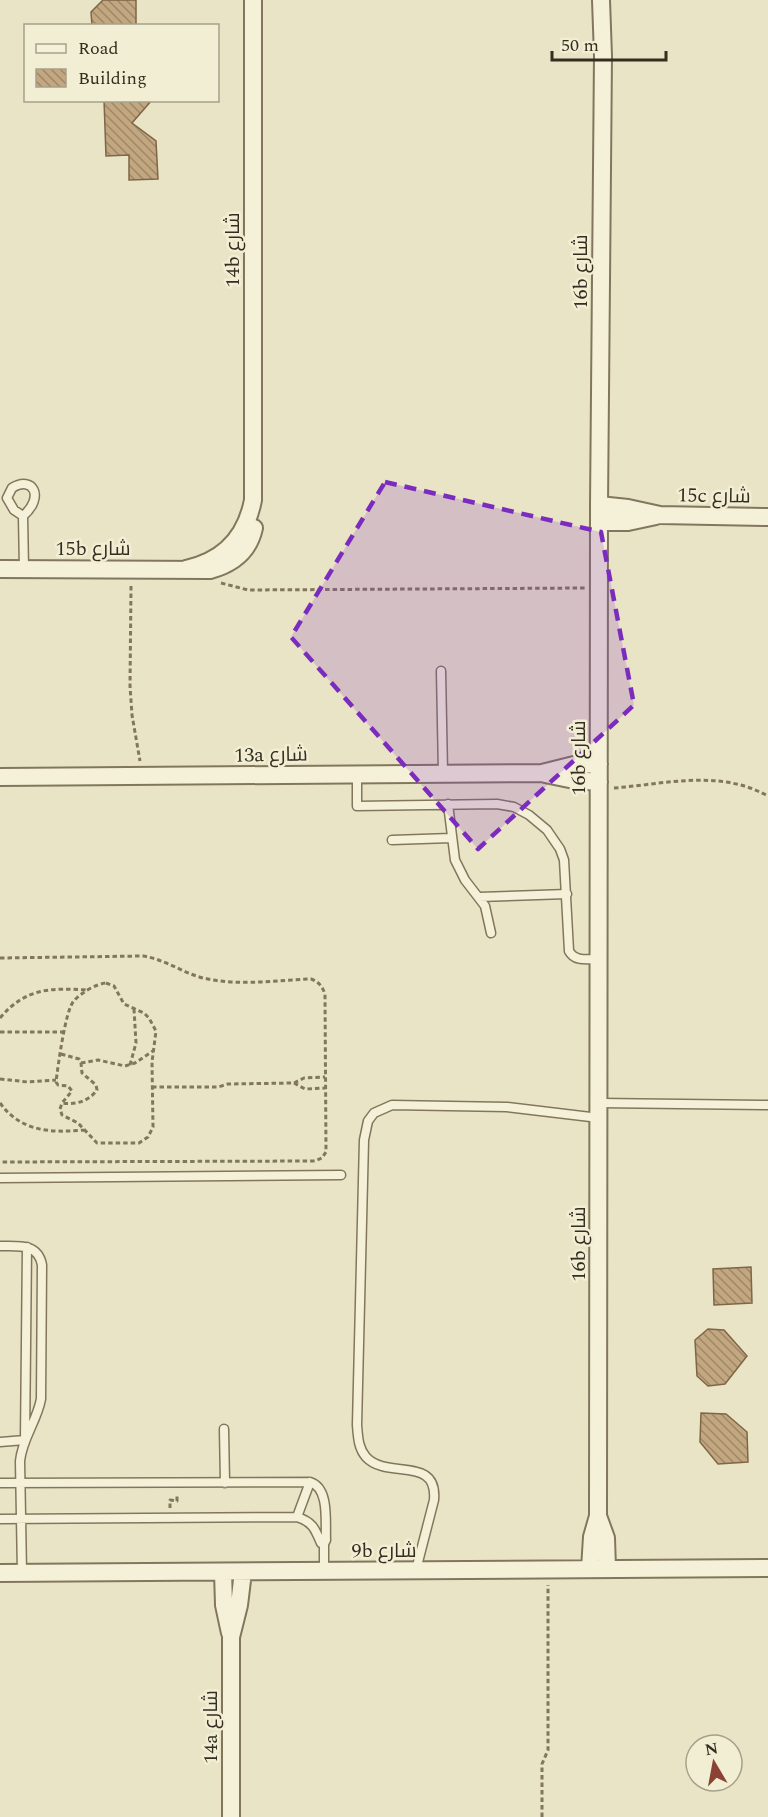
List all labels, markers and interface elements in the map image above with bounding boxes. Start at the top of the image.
legend [24,24,219,102]
scale bar [552,24,666,62]
text: 50 m [561,32,599,59]
text: Road [78,35,119,62]
text: Building [78,65,147,92]
street label: 14b شارع [218,213,248,287]
street label: 16b شارع [566,235,596,309]
street label: 15c شارع [677,480,751,512]
street label: 15b شارع [56,534,130,564]
street label: 16b شارع [564,721,594,795]
street label: 13a شارع [234,739,308,771]
street label: 16b شارع [564,1207,594,1281]
street label: 9b شارع [352,1536,416,1566]
street label: 14a شارع [196,1690,226,1764]
north arrow [684,1733,744,1793]
text: N [703,1736,720,1762]

